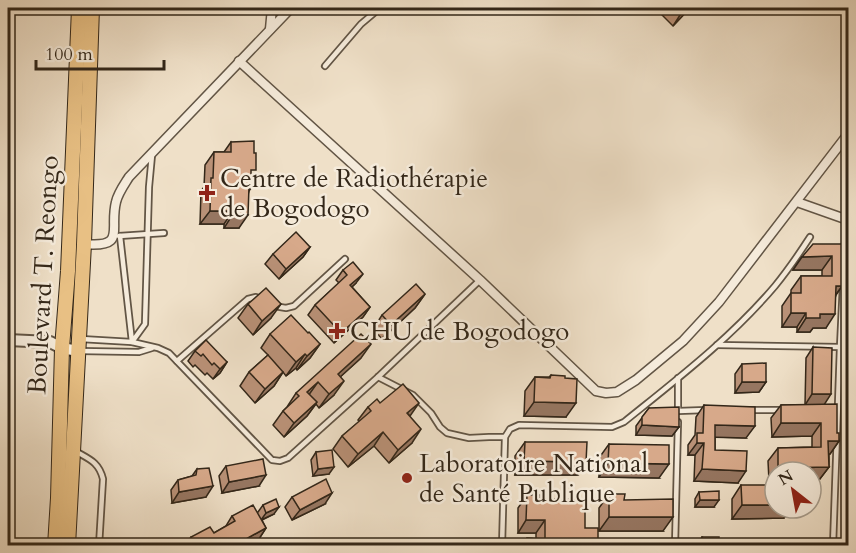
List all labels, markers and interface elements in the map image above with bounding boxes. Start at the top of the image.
scale bar [36,33,164,71]
text: 100 m [45,42,93,67]
street label: Boulevard T. Reongo [19,155,67,395]
place label: Centre de Radiothérapie de Bogodogo [220,161,488,226]
marker: Centre de Radiothérapie de Bogodogo [198,184,216,202]
place label: CHU de Bogodogo [350,314,569,349]
marker: CHU de Bogodogo [328,322,346,340]
place label: Laboratoire National de Santé Publique [419,446,649,511]
north arrow [763,460,823,520]
text: N [774,465,798,491]
marker: Laboratoire National de Santé Publique [400,471,414,485]

